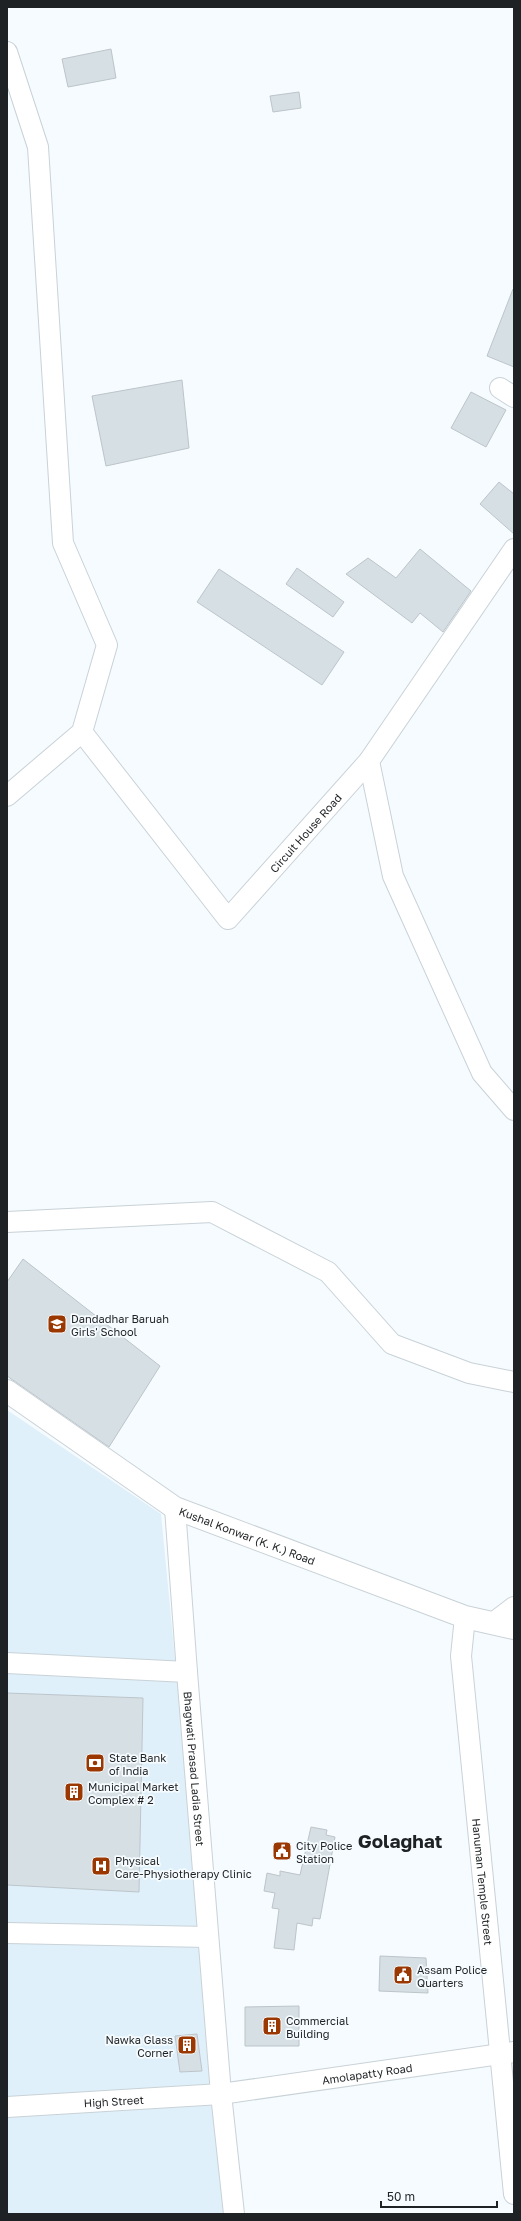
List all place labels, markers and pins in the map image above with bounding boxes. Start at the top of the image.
place label: Dandadhar Baruah Girls' School [71,1312,169,1338]
school or university icon: Dandadhar Baruah Girls' School [46,1313,68,1335]
place label: State Bank of India [109,1751,166,1777]
bank icon: State Bank of India [84,1752,106,1774]
place label: Municipal Market Complex # 2 [88,1780,179,1806]
building icon: Municipal Market Complex # 2 [63,1781,85,1803]
place label: City Police Station [296,1839,353,1865]
public building icon: City Police Station [271,1840,293,1862]
place label: Physical Care-Physiotherapy Clinic [115,1854,252,1880]
hospital icon: Physical Care-Physiotherapy Clinic [90,1855,112,1877]
place label: Assam Police Quarters [417,1963,487,1989]
public building icon: Assam Police Quarters [392,1964,414,1986]
place label: Commercial Building [286,2014,349,2040]
building icon: Commercial Building [261,2015,283,2037]
place label: Nawka Glass Corner [105,2033,174,2059]
building icon: Nawka Glass Corner [176,2034,198,2056]

